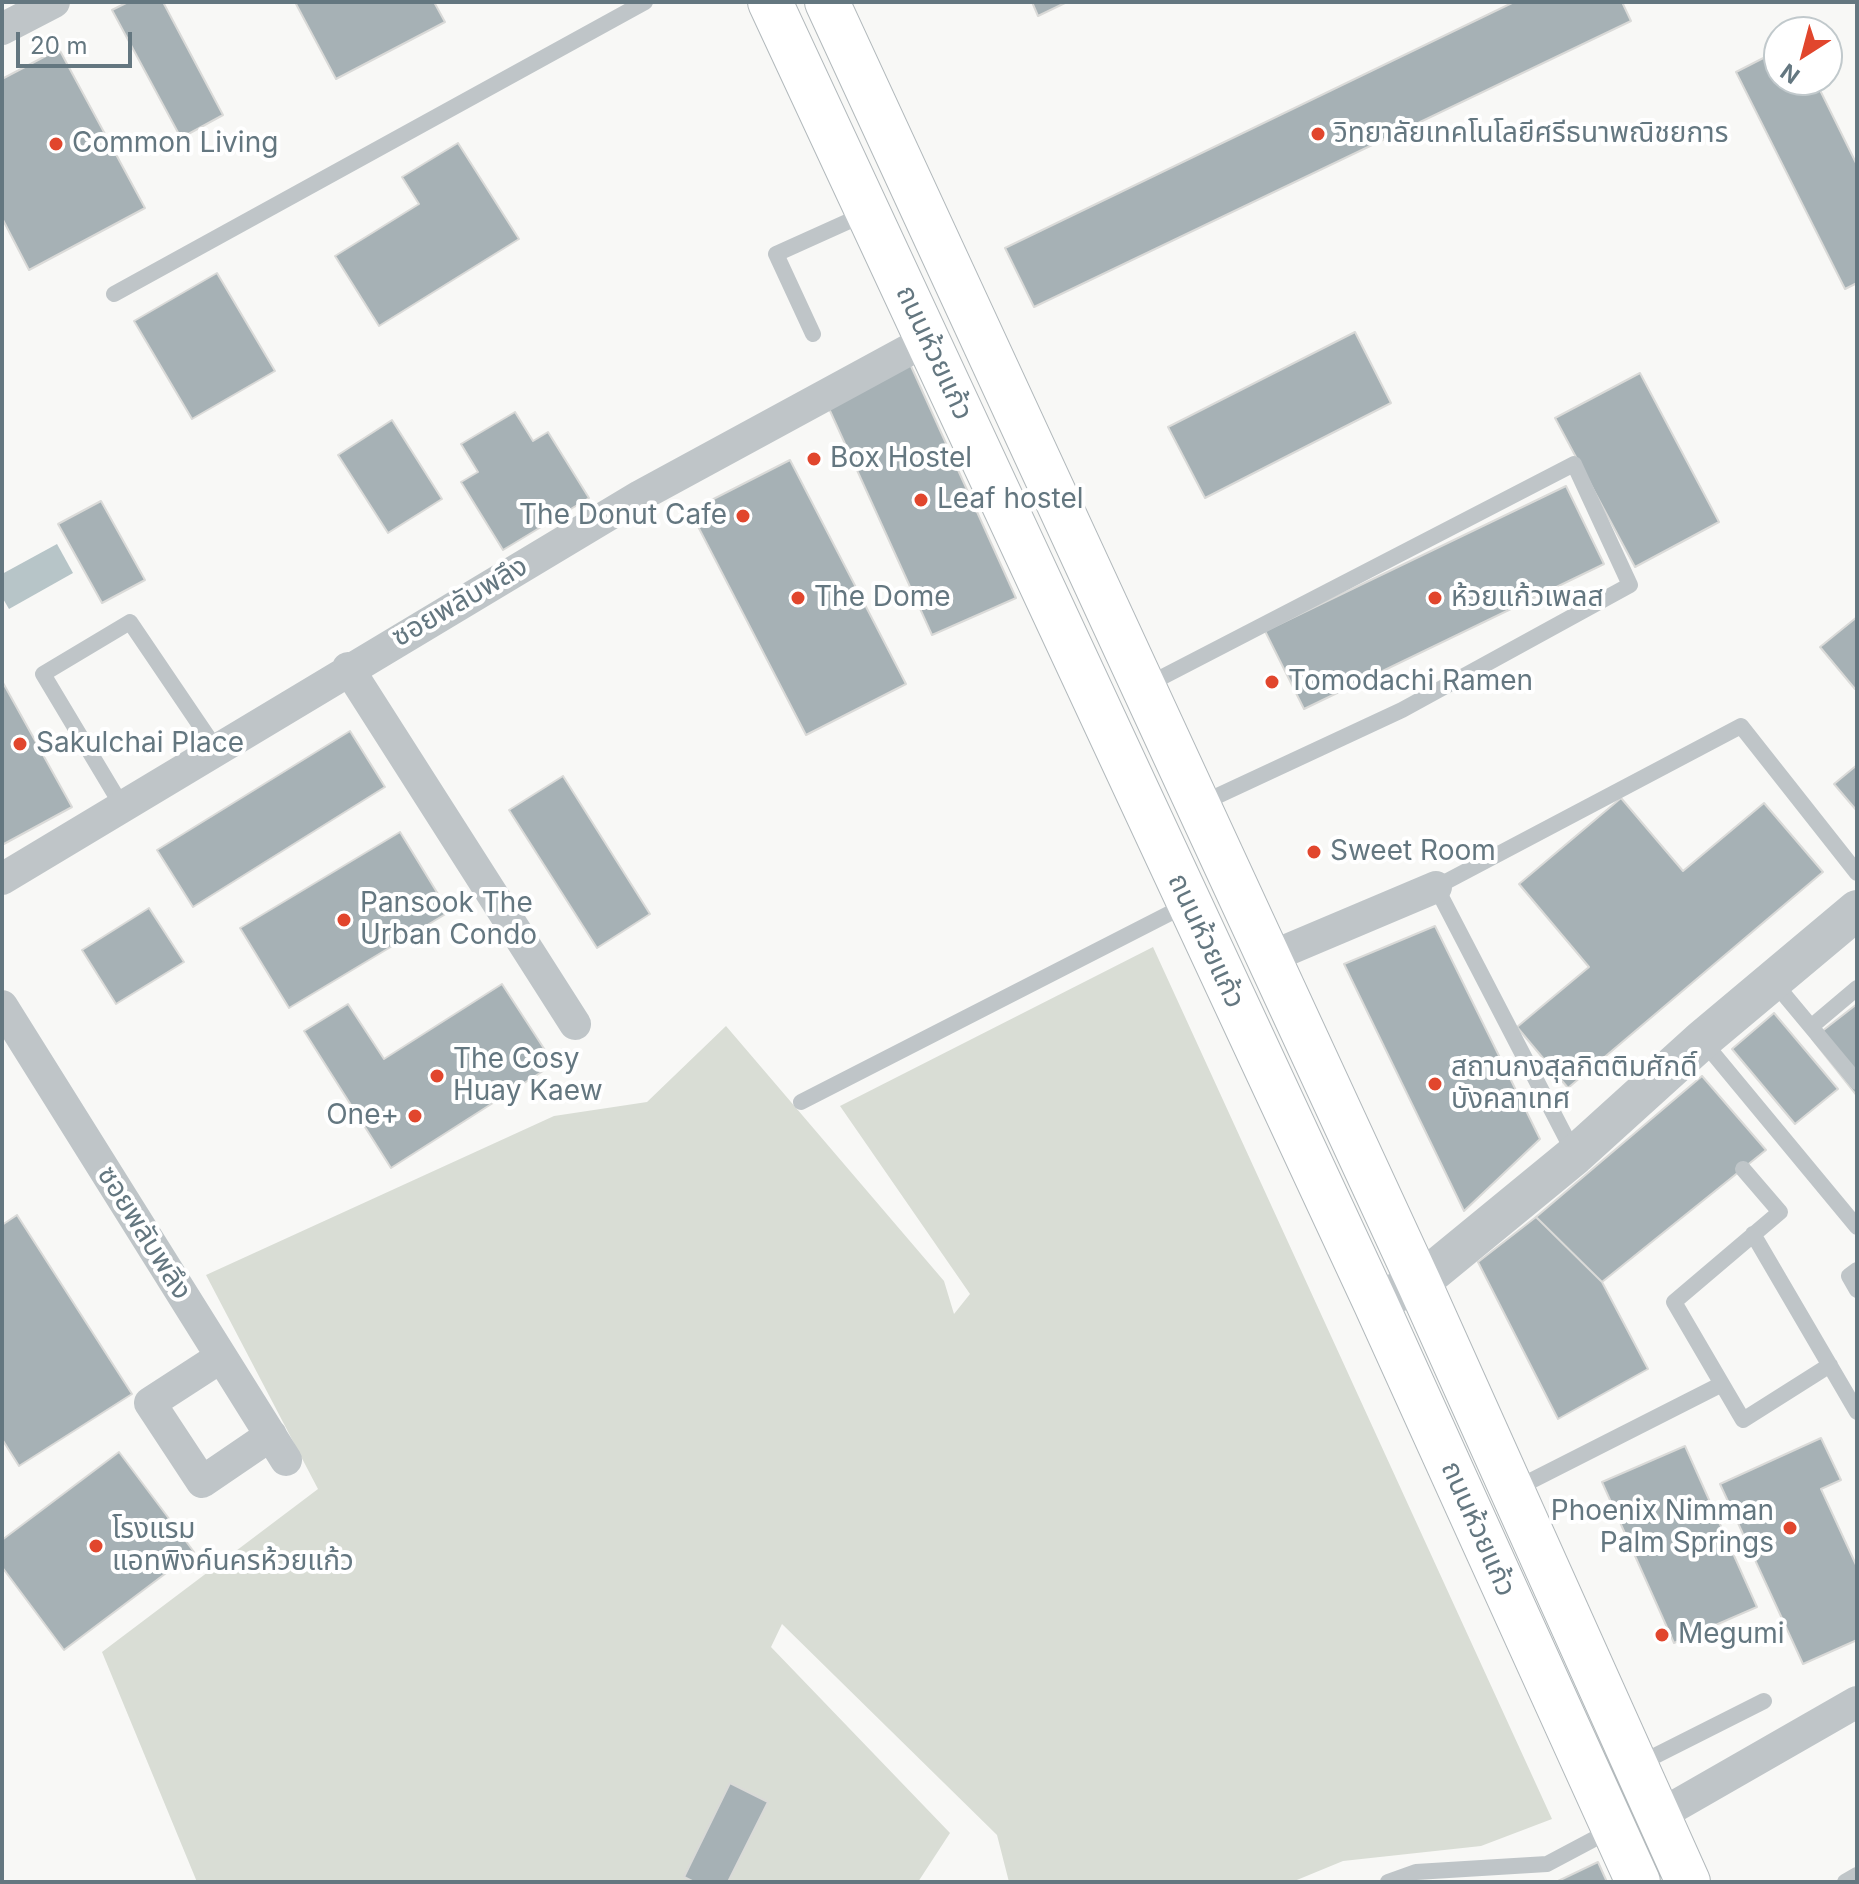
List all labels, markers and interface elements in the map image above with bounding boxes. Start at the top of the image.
scale bar [20,16,136,66]
north arrow [1763,16,1843,96]
text: 20 m [30,31,88,60]
text: N [1776,58,1804,89]
place label: วิทยาลัยเทคโนโลยีศรีธนาพณิชยการ [1334,117,1728,151]
marker: วิทยาลัยเทคโนโลยีศรีธนาพณิชยการ [1309,125,1327,143]
place label: Common Living [72,127,278,161]
marker: Common Living [47,135,65,153]
street label: ถนนห้วยแก้ว [888,280,980,426]
place label: Box Hostel [830,442,972,476]
marker: Box Hostel [805,450,823,468]
place label: Leaf hostel [937,483,1084,517]
marker: Leaf hostel [912,491,930,509]
place label: The Donut Cafe [519,499,727,533]
marker: The Donut Cafe [734,507,752,525]
street label: ซอยพลับพลึง [386,550,534,654]
place label: The Dome [814,581,951,615]
place label: ห้วยแก้วเพลส [1451,581,1604,615]
marker: The Dome [789,589,807,607]
marker: ห้วยแก้วเพลส [1426,589,1444,607]
place label: Tomodachi Ramen [1288,665,1533,699]
marker: Tomodachi Ramen [1263,673,1281,691]
place label: Sakulchai Place [36,727,244,761]
marker: Sakulchai Place [11,735,29,753]
place label: Sweet Room [1330,835,1496,869]
marker: Sweet Room [1305,843,1323,861]
street label: ถนนห้วยแก้ว [1160,868,1252,1014]
place label: Pansook The Urban Condo [360,887,537,953]
marker: Pansook The Urban Condo [335,911,353,929]
place label: The Cosy Huay Kaew [453,1043,603,1109]
place label: สถานกงสุลกิตติมศักดิ์ บังคลาเทศ [1451,1051,1697,1117]
marker: The Cosy Huay Kaew [428,1067,446,1085]
marker: สถานกงสุลกิตติมศักดิ์ บังคลาเทศ [1426,1075,1444,1093]
place label: One+ [326,1099,399,1133]
marker: One+ [406,1107,424,1125]
street label: ซอยพลับพลึง [90,1160,198,1306]
street label: ถนนห้วยแก้ว [1433,1456,1523,1602]
place label: Phoenix Nimman Palm Springs [1551,1495,1774,1561]
place label: โรงแรม แอทพิงค์นครห้วยแก้ว [112,1513,354,1579]
marker: Phoenix Nimman Palm Springs [1781,1519,1799,1537]
marker: โรงแรม แอทพิงค์นครห้วยแก้ว [87,1537,105,1555]
place label: Megumi [1678,1618,1785,1652]
marker: Megumi [1653,1626,1671,1644]

